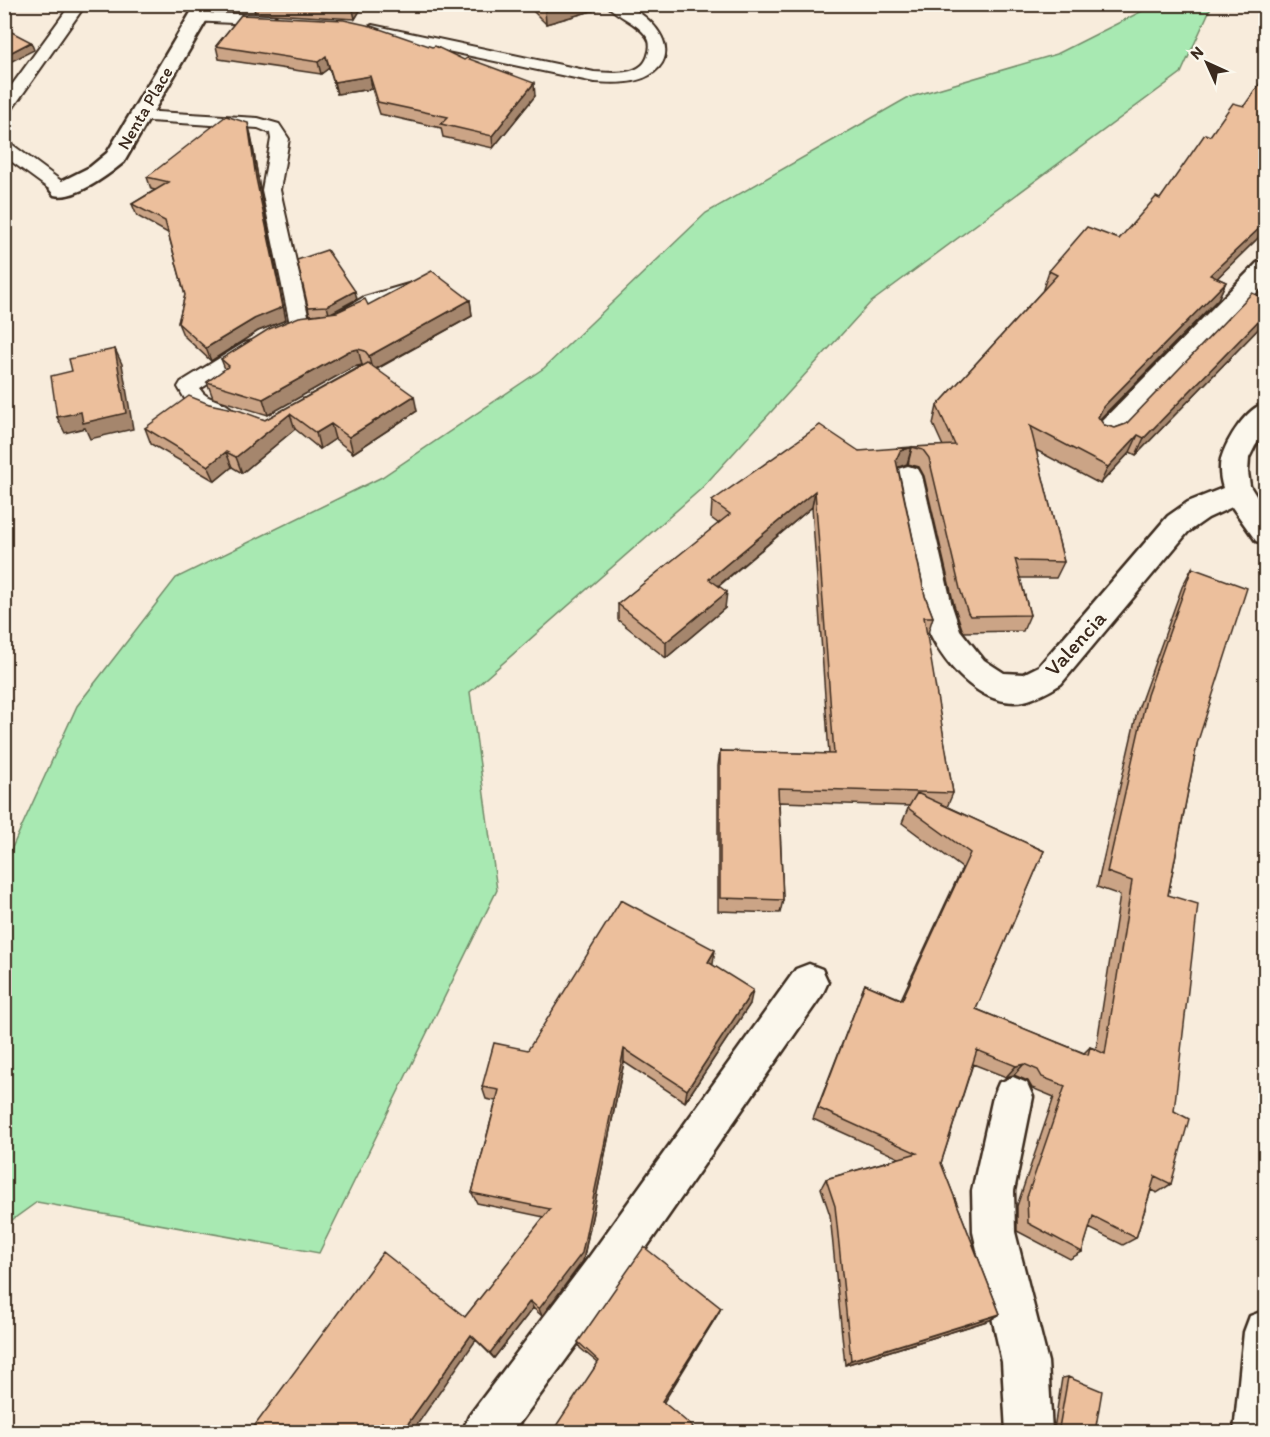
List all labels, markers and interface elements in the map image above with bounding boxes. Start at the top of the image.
north arrow [1177,33,1237,93]
text: N [1186,42,1207,63]
street label: Nenta Place [112,63,178,153]
street label: Valencia [1039,604,1112,682]

